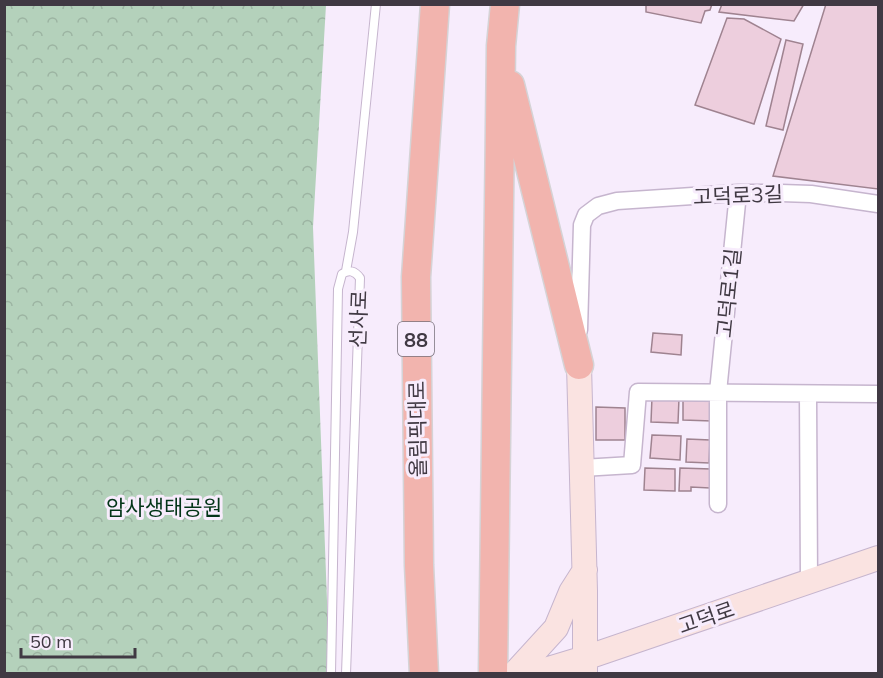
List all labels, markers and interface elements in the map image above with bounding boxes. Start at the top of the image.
street label: 고덕로3길 [693,180,783,210]
street label: 고덕로1길 [710,247,746,339]
street label: 선사로 [344,290,372,348]
road number: 88 [398,322,434,356]
street label: 올림픽대로 [403,380,431,478]
park label: 암사생태공원 [106,494,222,520]
street label: 고덕로 [674,595,738,639]
scale bar [21,621,135,659]
text: 50 m [30,630,72,653]

